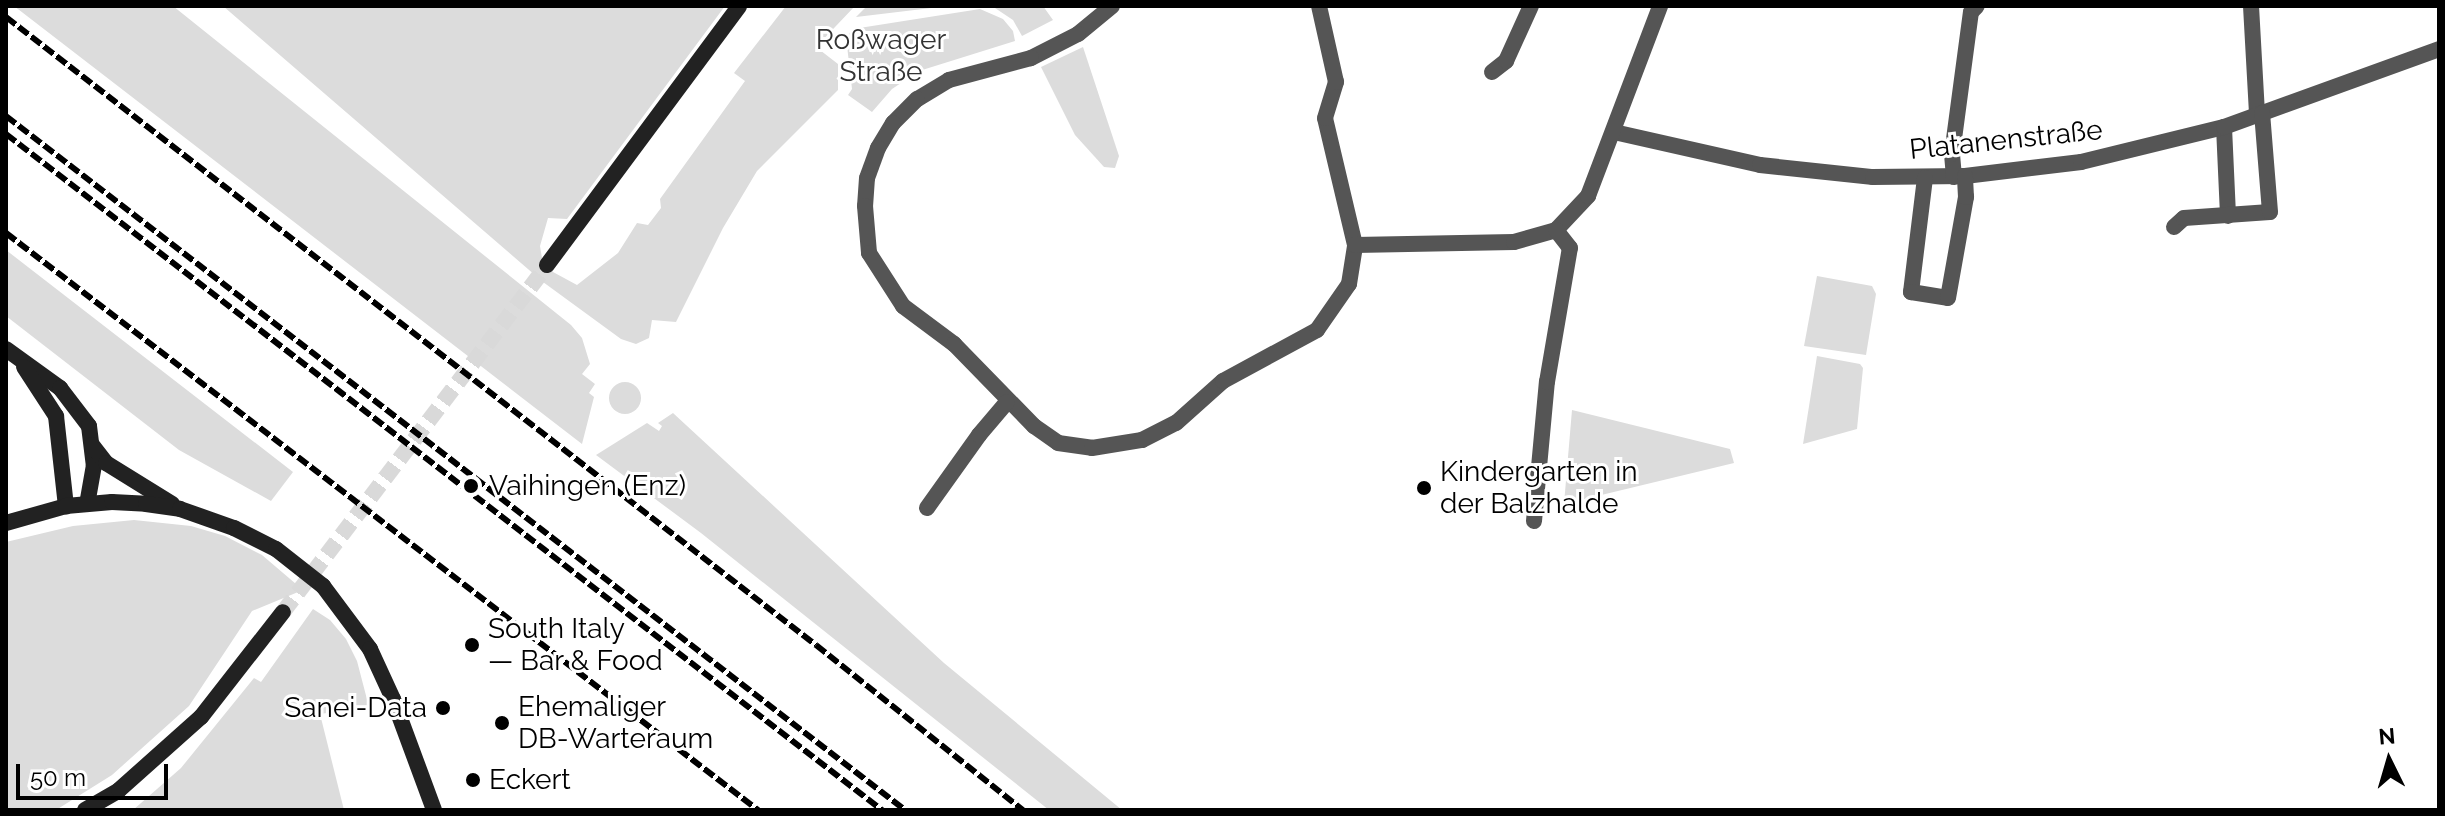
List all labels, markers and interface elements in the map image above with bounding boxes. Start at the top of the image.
park label: Roßwager Straße [816,23,946,89]
street label: Platanenstraße [1908,113,2104,167]
place label: Kindergarten in der Balzhalde [1440,455,1638,521]
place label: Vaihingen (Enz) [489,469,686,503]
marker: Vaihingen (Enz) [460,475,482,497]
marker: Kindergarten in der Balzhalde [1415,479,1433,497]
place label: South Italy — Bar & Food [488,612,663,678]
marker: South Italy — Bar & Food [463,636,481,654]
place label: Ehemaliger DB-Warteraum [518,690,713,756]
place label: Sanei-Data [284,691,427,725]
marker: Sanei-Data [434,699,452,717]
marker: Ehemaliger DB-Warteraum [493,714,511,732]
north arrow [2349,720,2429,800]
text: N [2377,722,2396,750]
scale bar [20,748,172,798]
text: 50 m [30,763,86,792]
place label: Eckert [489,763,571,797]
marker: Eckert [464,771,482,789]

